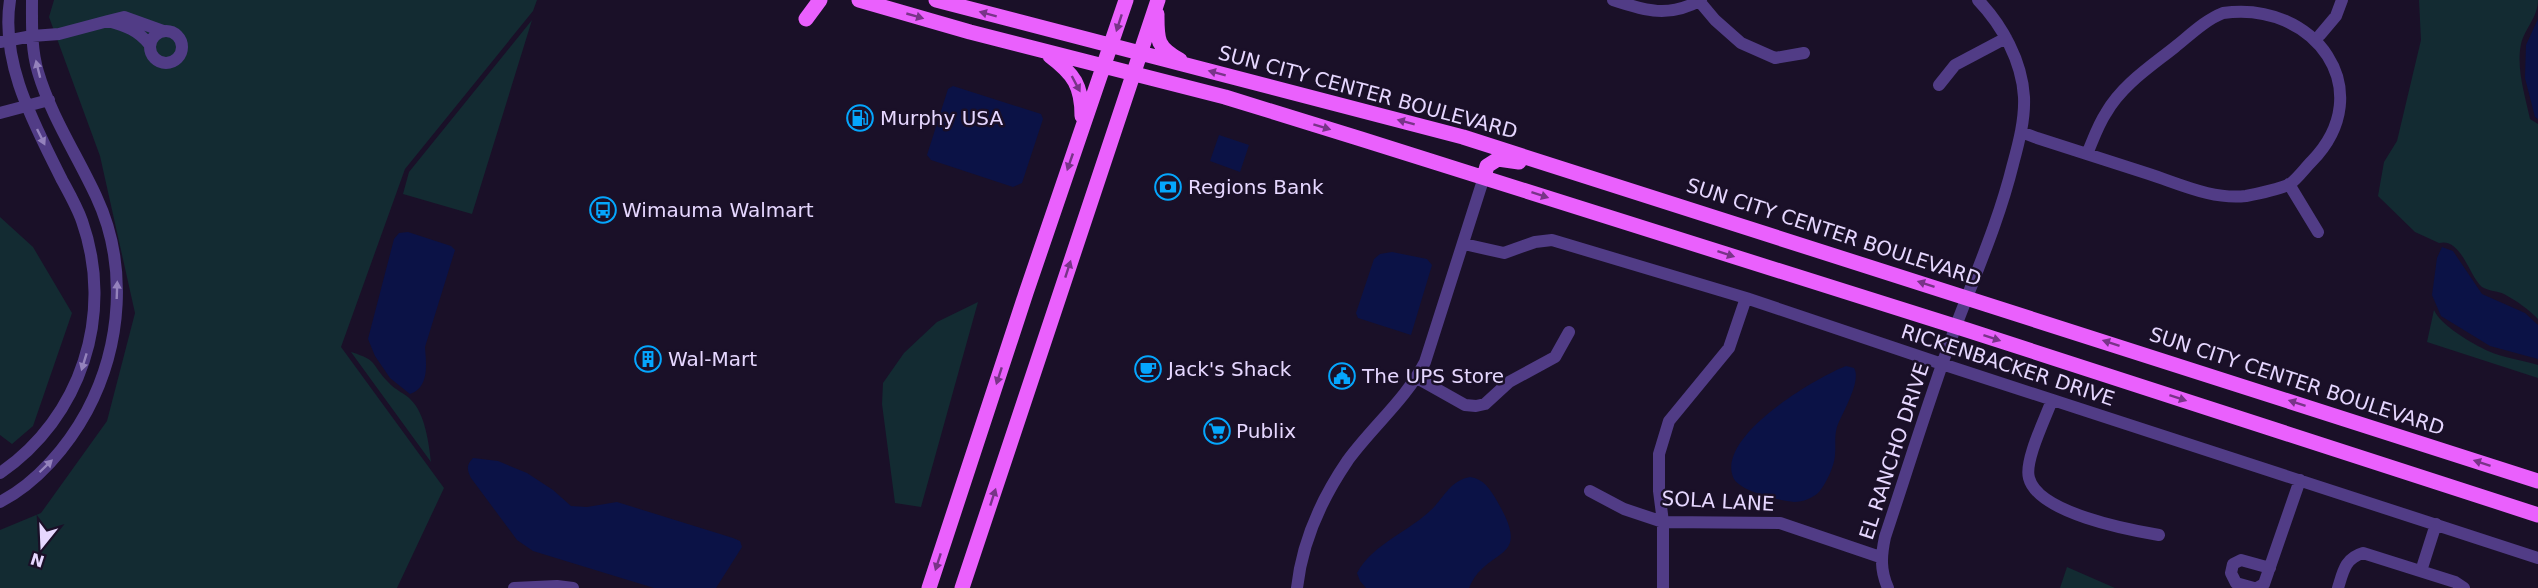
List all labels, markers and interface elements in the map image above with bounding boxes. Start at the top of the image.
one-way arrow [978,9,996,18]
one-way arrow [906,12,924,21]
one-way arrow [1113,14,1123,32]
street label: SUN CITY CENTER BOULEVARD [1216,40,1520,144]
one-way arrow [33,60,43,78]
one-way arrow [1208,68,1226,77]
one-way arrow [1071,75,1080,92]
fuel station icon: Murphy USA [845,103,875,133]
place label: Murphy USA [880,106,1003,130]
one-way arrow [1397,116,1415,126]
one-way arrow [1313,123,1331,132]
one-way arrow [36,128,46,145]
one-way arrow [1065,153,1075,171]
bank icon: Regions Bank [1153,172,1183,202]
street label: SUN CITY CENTER BOULEVARD [1683,173,1985,291]
place label: Regions Bank [1188,175,1324,199]
one-way arrow [1531,190,1549,200]
bus stop icon: Wimauma Walmart [588,195,618,225]
place label: Wimauma Walmart [622,198,814,222]
one-way arrow [1717,250,1735,259]
one-way arrow [1064,260,1074,278]
one-way arrow [1917,278,1935,288]
one-way arrow [112,281,122,300]
street label: RICKENBACKER DRIVE [1898,319,2118,411]
street label: SUN CITY CENTER BOULEVARD [2146,322,2448,440]
one-way arrow [1983,334,2001,343]
one-way arrow [2102,338,2120,348]
building icon: Wal-Mart [633,344,663,374]
place label: Wal-Mart [668,347,757,371]
one-way arrow [79,353,88,371]
cafe icon: Jack's Shack [1133,354,1163,384]
place label: Jack's Shack [1166,357,1292,381]
street label: EL RANCHO DRIVE [1854,360,1934,542]
public building icon: The UPS Store [1327,361,1357,391]
place label: The UPS Store [1361,364,1504,388]
one-way arrow [994,367,1003,385]
one-way arrow [2169,394,2187,403]
one-way arrow [2288,398,2306,408]
supermarket icon: Publix [1202,416,1232,446]
place label: Publix [1236,419,1296,443]
one-way arrow [2473,458,2491,468]
one-way arrow [38,459,53,473]
street label: SOLA LANE [1661,486,1775,516]
one-way arrow [988,488,998,506]
north arrow [12,516,72,576]
text: N [28,549,47,571]
one-way arrow [933,553,942,571]

